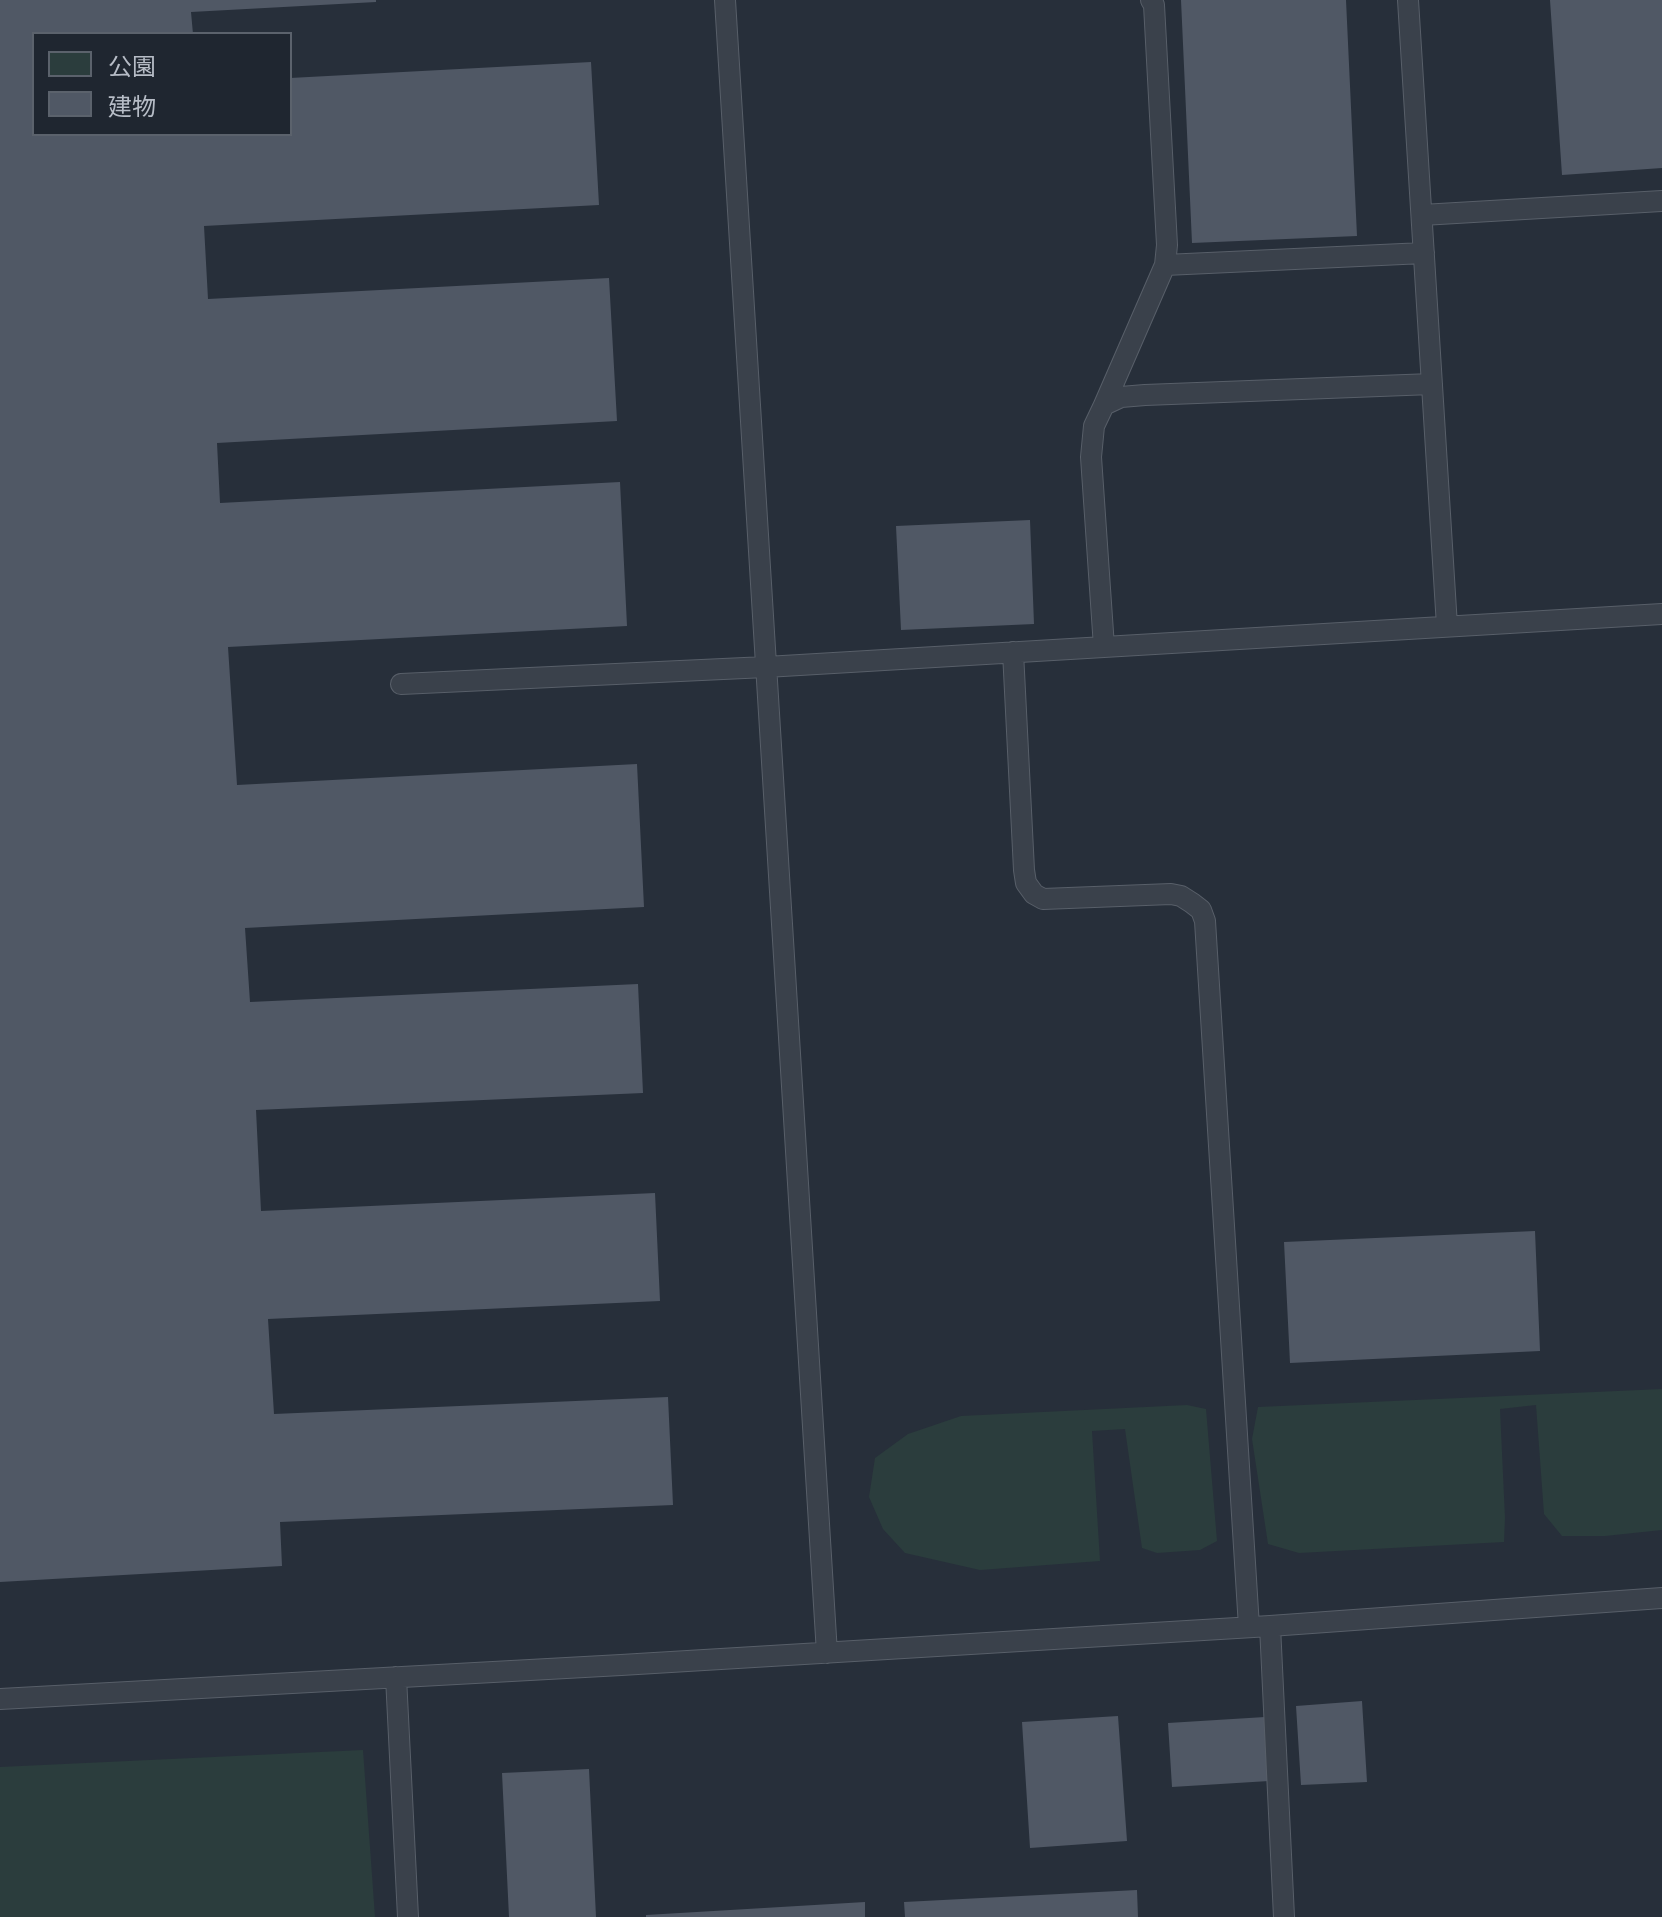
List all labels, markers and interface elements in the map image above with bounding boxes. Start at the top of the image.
legend [32,32,292,136]
text: 公園 [108,53,156,81]
text: 建物 [108,93,156,121]

